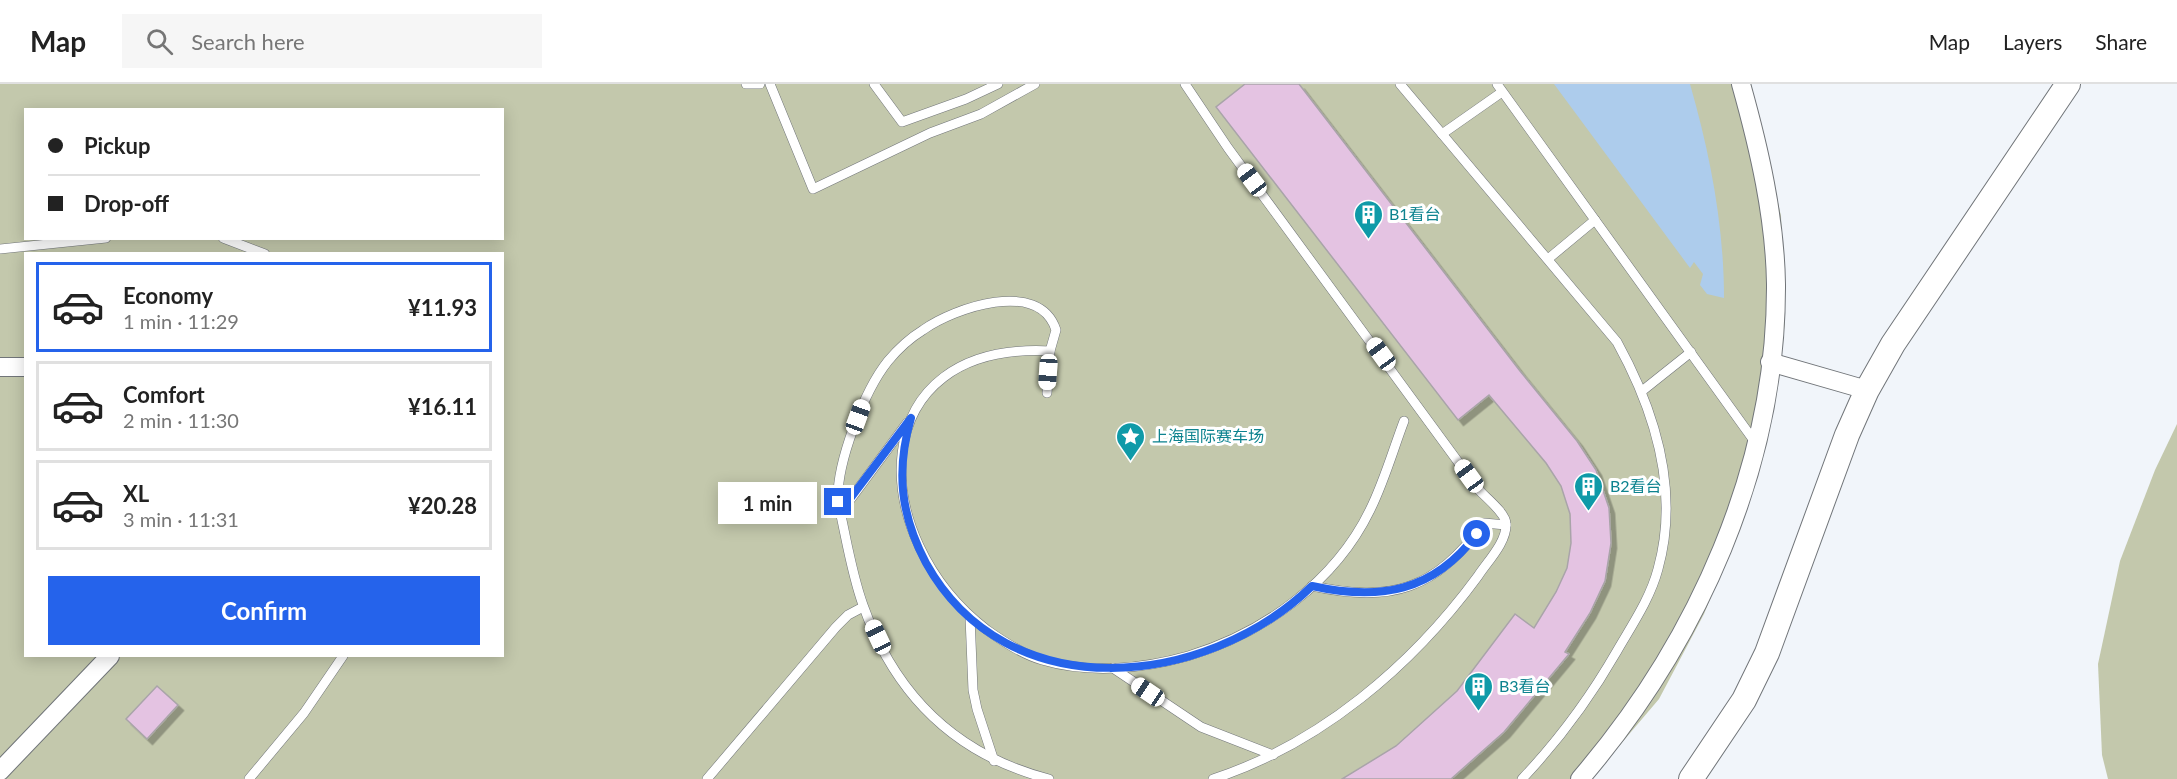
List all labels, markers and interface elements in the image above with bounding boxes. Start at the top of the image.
search box [122,14,542,68]
text: Map [30,24,86,58]
icon: search [143,25,176,58]
text: Search here [191,28,305,55]
text: Map [1929,29,1970,54]
text: Layers [2003,29,2062,54]
text: Share [2095,29,2147,54]
text: Pickup [84,132,150,159]
car [1234,160,1270,200]
text: Drop-off [84,190,169,217]
building icon: B1看台 [1352,198,1384,240]
place label: B1看台 [1389,204,1441,223]
icon: car [51,280,105,334]
text: Economy [123,282,213,309]
text: ¥11.93 [408,294,477,321]
text: 1 min · 11:29 [123,309,239,333]
car [1363,334,1399,374]
car [1038,353,1058,391]
icon: car [51,379,105,433]
text: Comfort [123,381,205,408]
text: ¥16.11 [408,393,477,420]
car [843,397,873,437]
text: 2 min · 11:30 [123,408,239,432]
place icon: 上海国际赛车场 [1115,420,1147,462]
place label: 上海国际赛车场 [1152,426,1264,445]
car [1451,456,1487,496]
building icon: B2看台 [1573,470,1605,512]
place label: B2看台 [1610,476,1662,495]
icon: car [51,478,105,532]
text: XL [123,480,149,507]
callout: 1 min [718,481,817,523]
route end [824,488,851,515]
text: 1 min [743,491,792,515]
text: ¥20.28 [408,492,477,519]
text: 3 min · 11:31 [123,507,239,531]
route start [1463,520,1490,547]
button: Confirm [48,576,480,645]
car [862,617,894,657]
building icon: B3看台 [1462,670,1494,712]
car [1128,674,1168,710]
place label: B3看台 [1499,676,1551,695]

